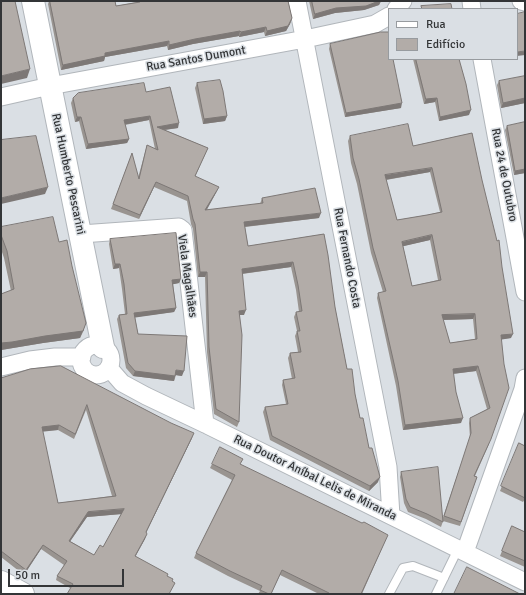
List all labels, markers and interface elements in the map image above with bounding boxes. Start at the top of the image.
legend [388,8,518,60]
text: Rua [426,17,446,32]
text: Edifício [426,37,465,52]
street label: Rua Santos Dumont [145,43,247,75]
street label: Rua Humberto Pescarini [48,112,88,236]
street label: Rua 24 de Outubro [488,127,520,223]
street label: Rua Fernando Costa [330,207,364,309]
street label: Viela Magalhães [174,233,200,319]
street label: Rua Doutor Aníbal Lelis de Miranda [231,432,399,524]
scale bar [10,561,126,587]
text: 50 m [15,568,40,583]

